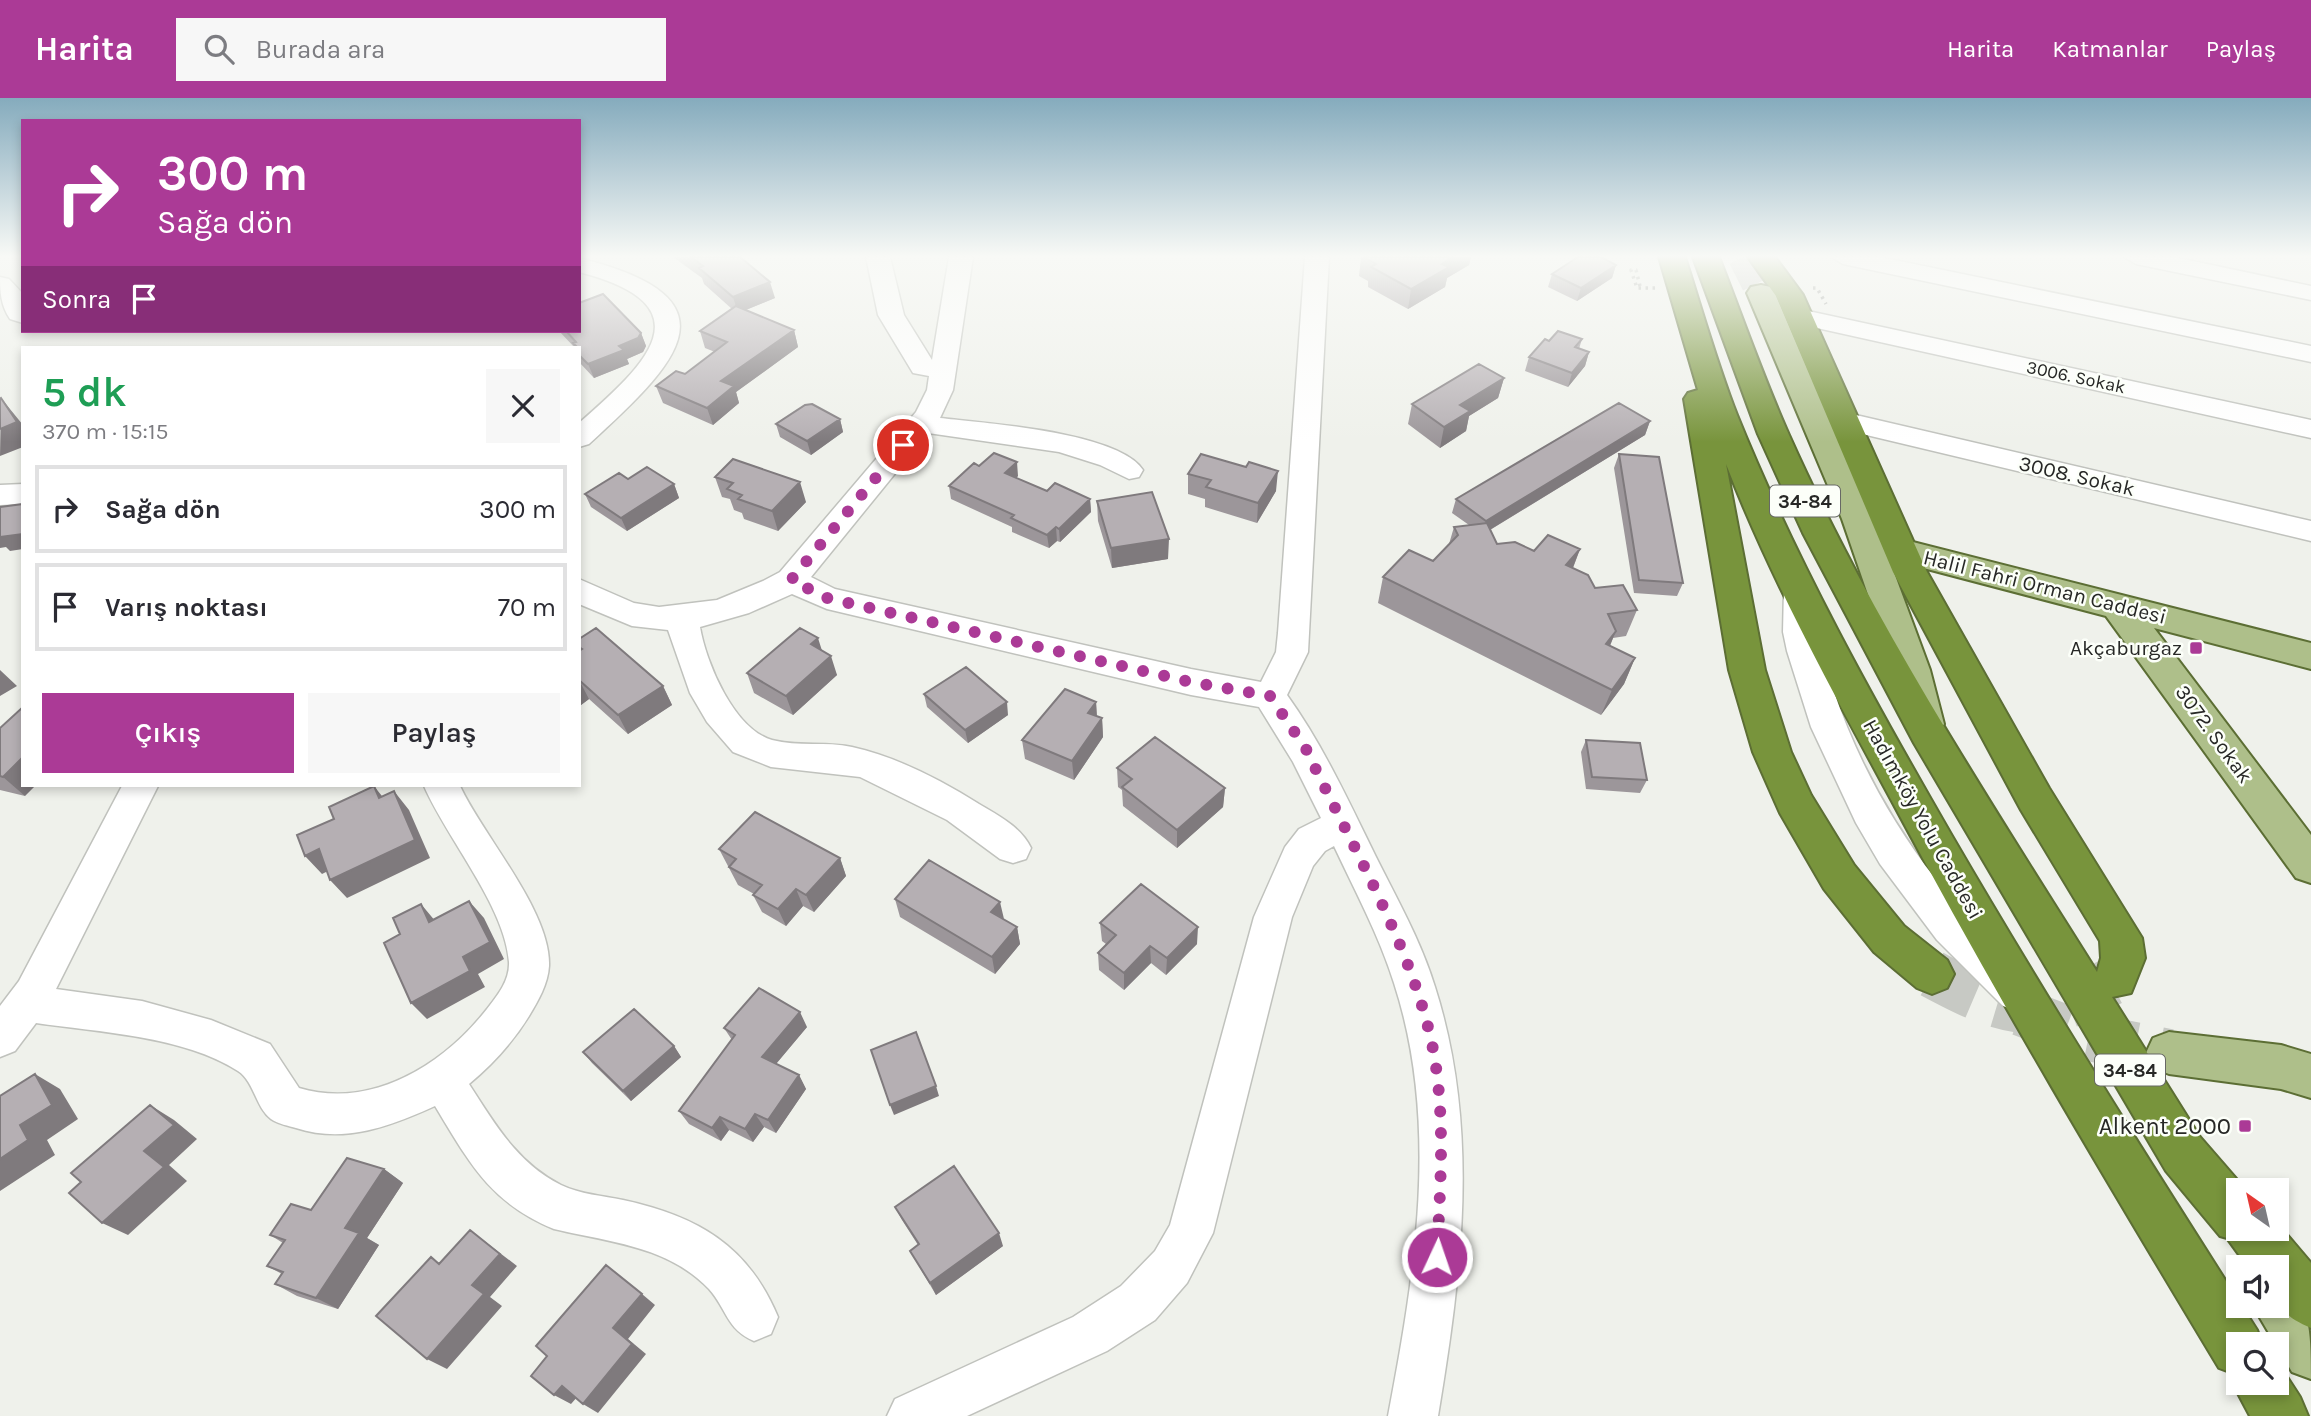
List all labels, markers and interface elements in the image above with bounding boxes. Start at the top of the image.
search box [176,18,666,81]
text: Harita [35,30,134,68]
icon: search [200,30,238,68]
text: Burada ara [256,34,385,65]
text: Harita [1947,35,2014,63]
text: Katmanlar [2052,35,2168,63]
text: Paylaş [2206,35,2276,63]
text: 300 m [157,145,308,202]
icon: right [42,147,133,238]
text: Sağa dön [157,204,293,241]
icon: arrive [125,280,163,318]
text: Sonra [42,284,111,315]
street label: 3006. Sokak [2024,356,2128,398]
text: 5 dk [42,367,127,417]
button: close [486,369,560,443]
pin [873,415,933,475]
text: 370 m · 15:15 [42,418,169,445]
icon: arrive [884,426,922,464]
street label: 3008. Sokak [2017,451,2138,501]
road number: 34-84 [1770,486,1840,516]
icon: right [46,490,84,528]
text: Sağa dön [105,494,221,525]
text: 300 m [479,494,556,525]
street label: Halil Fahri Orman Caddesi [1921,545,2169,629]
icon: arrive [46,588,84,626]
text: Varış noktası [105,592,268,623]
text: 70 m [498,592,556,623]
place label: Akçaburgaz [2070,636,2182,660]
marker: Akçaburgaz [2188,640,2204,656]
street label: 3072. Sokak [2170,680,2258,788]
button: Çıkış [42,693,294,773]
button: Paylaş [308,693,560,773]
street label: Hadımköy Yolu Caddesi [1858,715,1988,923]
road number: 34-84 [2095,1054,2165,1086]
place label: Alkent 2000 [2099,1112,2231,1140]
marker: Alkent 2000 [2237,1118,2253,1134]
north arrow [2226,1178,2289,1241]
map controls [2226,1178,2289,1395]
position arrow [1400,1220,1474,1294]
button: sound [2226,1255,2289,1318]
button: search [2226,1332,2289,1395]

